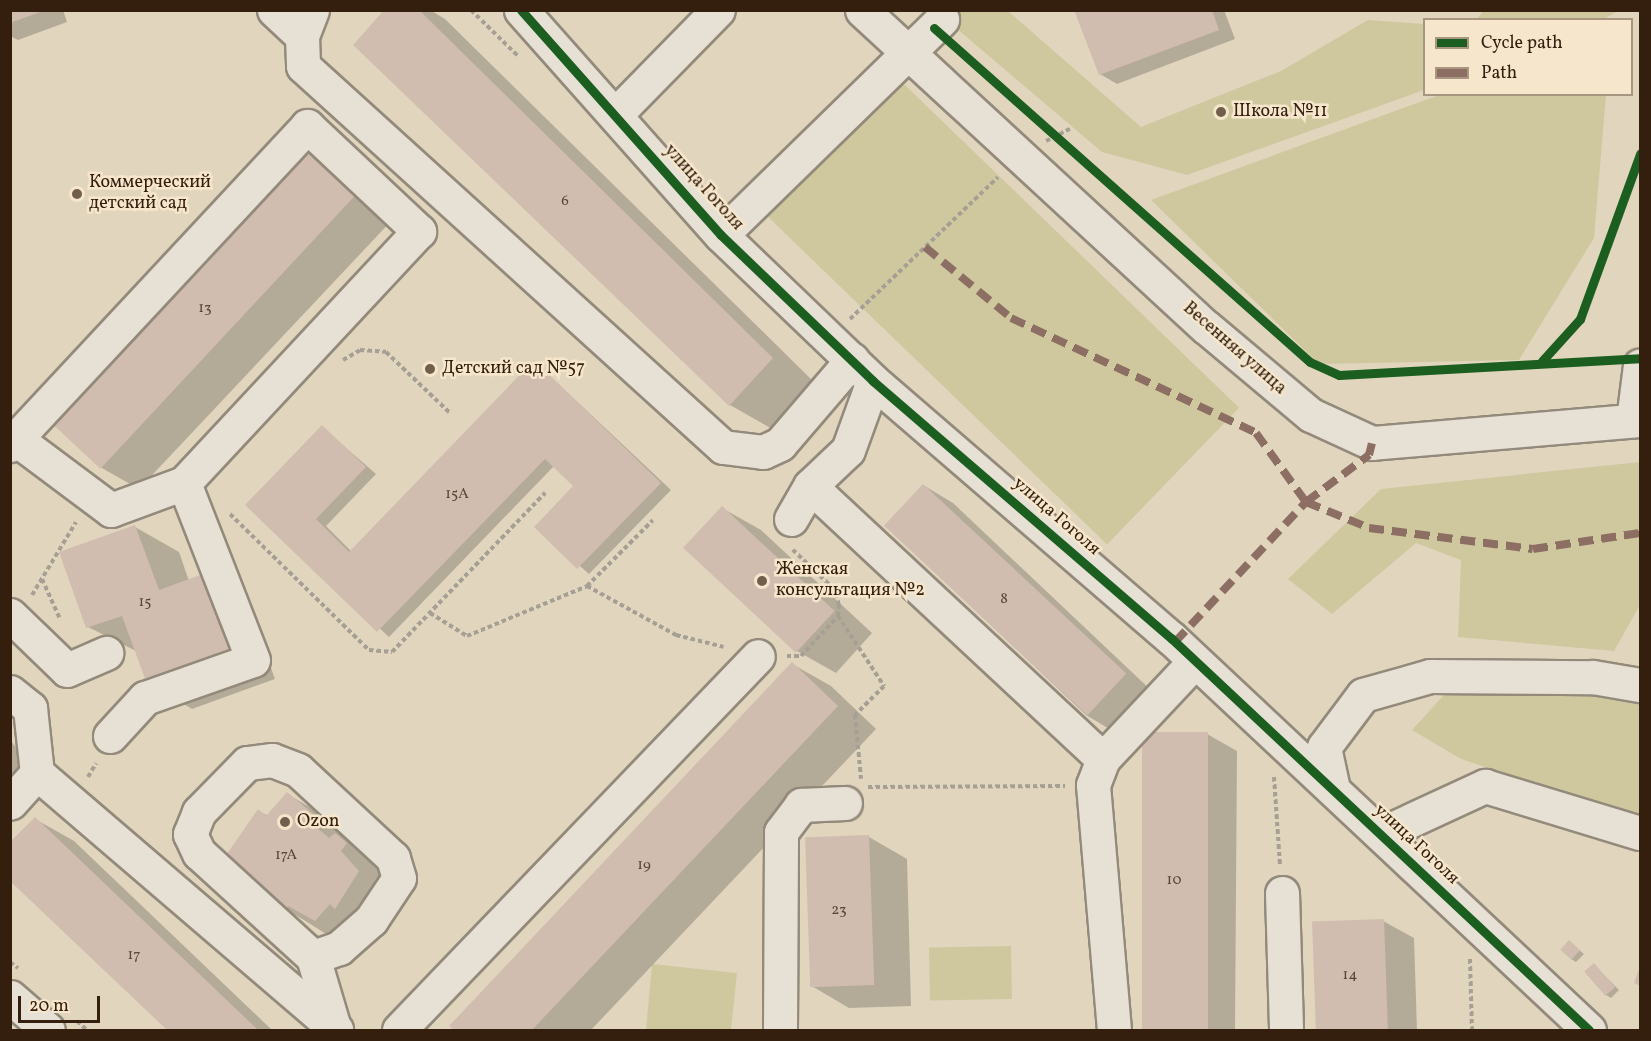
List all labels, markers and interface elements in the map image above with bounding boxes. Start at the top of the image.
legend [1423,18,1633,96]
text: Cycle path [1481,31,1563,56]
text: Path [1481,61,1517,86]
place label: Школа №11 [1233,101,1327,123]
marker: Школа №11 [1214,105,1228,119]
street label: улица Гоголя [659,140,747,236]
place label: Коммерческий детский сад [89,173,211,216]
marker: Коммерческий детский сад [70,187,84,201]
house number: 6 [561,193,569,211]
street label: Весенняя улица [1178,298,1290,400]
house number: 13 [198,300,212,318]
place label: Детский сад №57 [442,358,585,380]
marker: Детский сад №57 [423,362,437,376]
street label: улица Гоголя [1008,473,1104,561]
house number: 15А [445,486,469,504]
place label: Женская консультация №2 [776,560,925,602]
marker: Женская консультация №2 [753,572,771,590]
house number: 8 [1000,591,1008,609]
house number: 15 [138,594,152,612]
street label: улица Гоголя [1369,800,1463,890]
place label: Ozon [297,811,339,833]
marker: Ozon [278,815,292,829]
house number: 17А [275,847,297,865]
house number: 19 [637,857,651,875]
house number: 10 [1167,872,1181,890]
house number: 23 [831,902,847,920]
house number: 17 [127,947,141,965]
house number: 14 [1343,967,1357,985]
scale bar [21,984,104,1022]
text: 20 m [29,994,69,1019]

